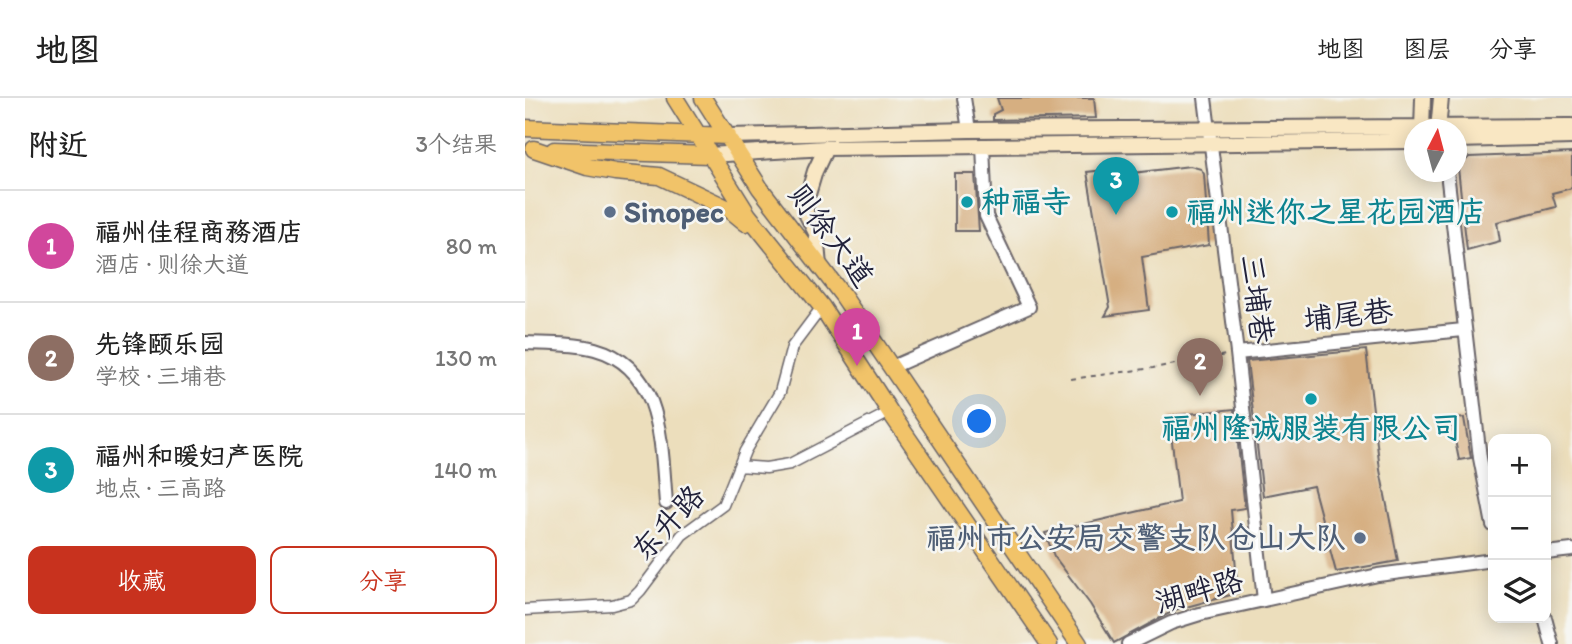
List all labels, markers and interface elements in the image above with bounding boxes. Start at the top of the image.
text: 地图 [35,30,101,69]
text: 地图 [1317,34,1365,63]
text: 图层 [1403,34,1451,63]
text: 分享 [1489,34,1537,63]
north arrow [1404,119,1467,182]
text: 附近 [28,126,88,163]
text: 3个结果 [415,130,497,158]
pin: 3 [1093,157,1139,215]
street label: 则徐大道 [781,176,882,294]
place label: 种福寺 [981,183,1071,220]
place label: Sinopec [624,193,724,230]
place label: 福州迷你之星花园酒店 [1186,193,1486,230]
marker: 种福寺 [959,194,975,210]
marker: Sinopec [602,204,618,220]
marker: 福州迷你之星花园酒店 [1164,204,1180,220]
text: 福州佳程商務酒店 [95,216,303,248]
text: 1 [46,232,56,260]
text: 80 m [446,232,497,260]
text: 酒店 · 则徐大道 [95,250,249,278]
street label: 三埔巷 [1234,252,1281,346]
street label: 埔尾巷 [1301,291,1395,338]
pin: 1 [834,308,880,366]
text: 先锋颐乐园 [95,328,225,360]
pin: 2 [1177,338,1223,396]
text: 2 [45,344,57,372]
text: 130 m [435,344,497,372]
text: 学校 · 三埔巷 [95,362,226,390]
marker: 福州隆诚服装有限公司 [1303,391,1319,407]
your location [962,404,996,438]
place label: 福州隆诚服装有限公司 [1161,409,1461,446]
map controls [1488,434,1551,623]
button: + [1488,434,1551,497]
text: 福州和暖妇产医院 [95,440,303,472]
text: 3 [45,456,57,484]
text: 140 m [434,456,497,484]
text: 地点 · 三高路 [95,474,226,502]
street label: 东升路 [623,477,712,568]
button: − [1488,497,1551,560]
place label: 福州市公安局交警支队仓山大队 [926,519,1346,556]
marker: 福州市公安局交警支队仓山大队 [1352,530,1368,546]
button: 收藏 [28,546,256,614]
button: 分享 [270,546,497,614]
street label: 湖畔路 [1151,560,1247,621]
button: layers [1488,560,1551,623]

